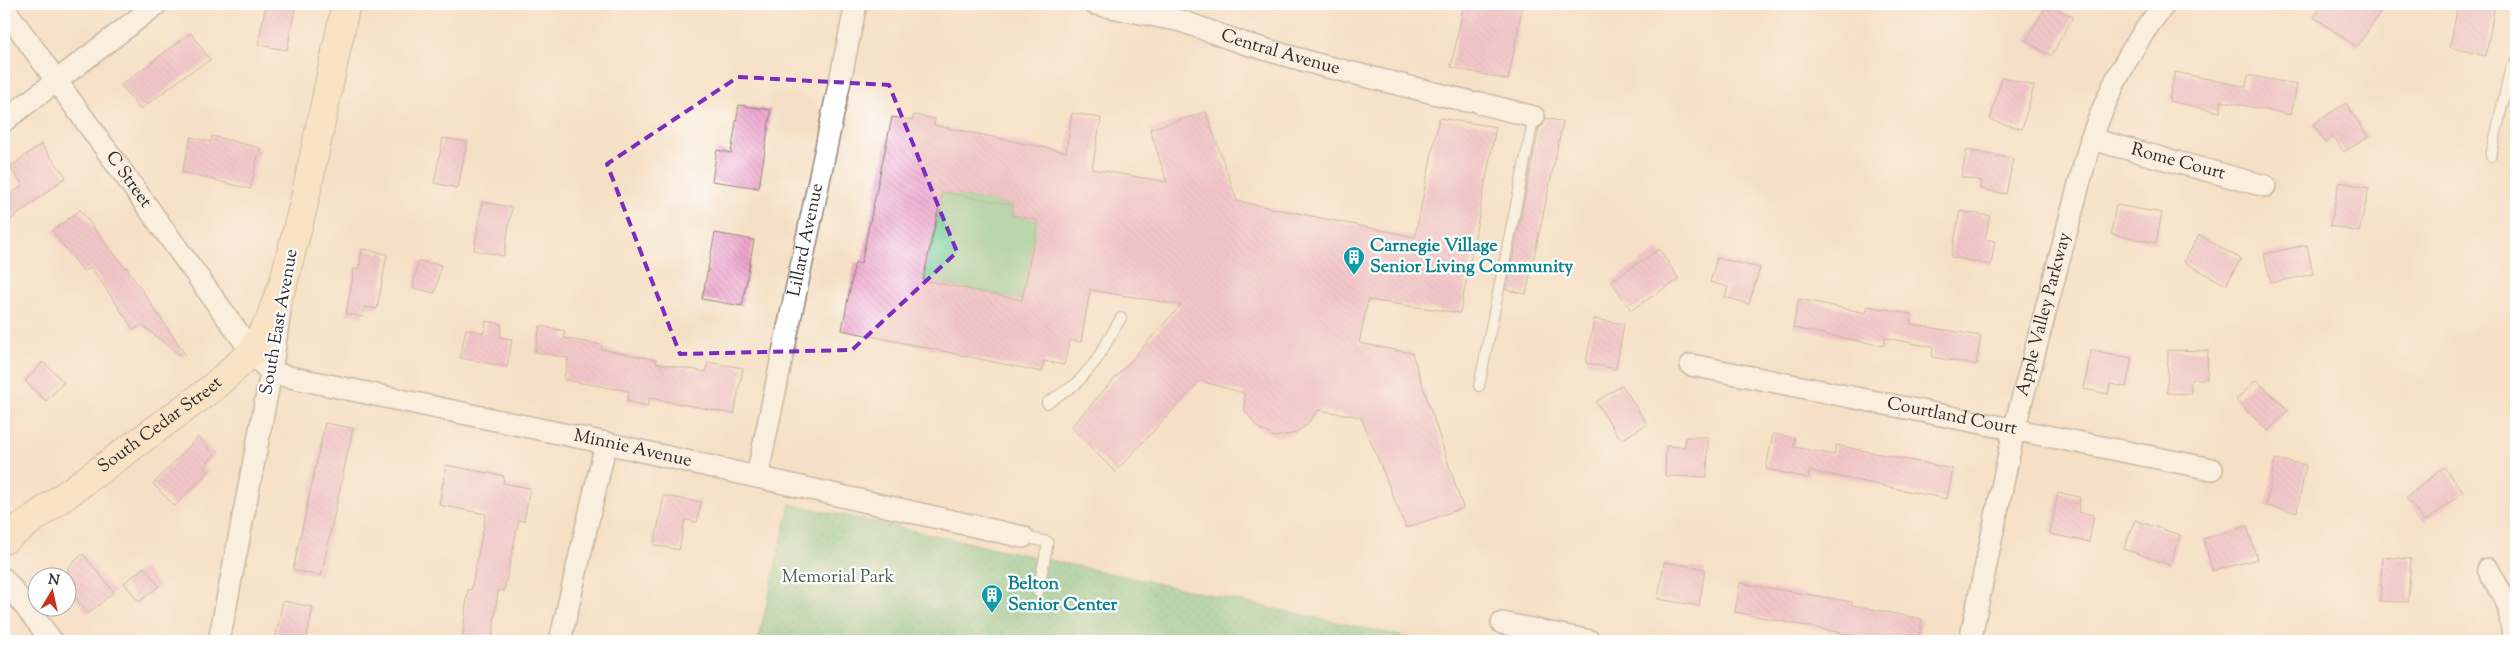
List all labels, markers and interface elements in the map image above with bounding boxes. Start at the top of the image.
street label: Central Avenue [1217,23,1343,82]
street label: Rome Court [2128,137,2228,188]
street label: C Street [98,146,157,214]
street label: Lillard Avenue [782,181,831,299]
street label: Apple Valley Parkway [2010,230,2079,399]
place label: Carnegie Village Senior Living Community [1370,234,1573,281]
building icon: Carnegie Village Senior Living Community [1342,245,1366,276]
street label: South East Avenue [254,247,306,397]
street label: South Cedar Street [93,371,229,480]
street label: Courtland Court [1885,391,2019,443]
street label: Minnie Avenue [571,424,694,475]
park label: Memorial Park [782,565,895,591]
north arrow [28,568,78,618]
text: N [47,570,61,592]
place label: Belton Senior Center [1008,572,1118,619]
building icon: Belton Senior Center [980,583,1004,614]

